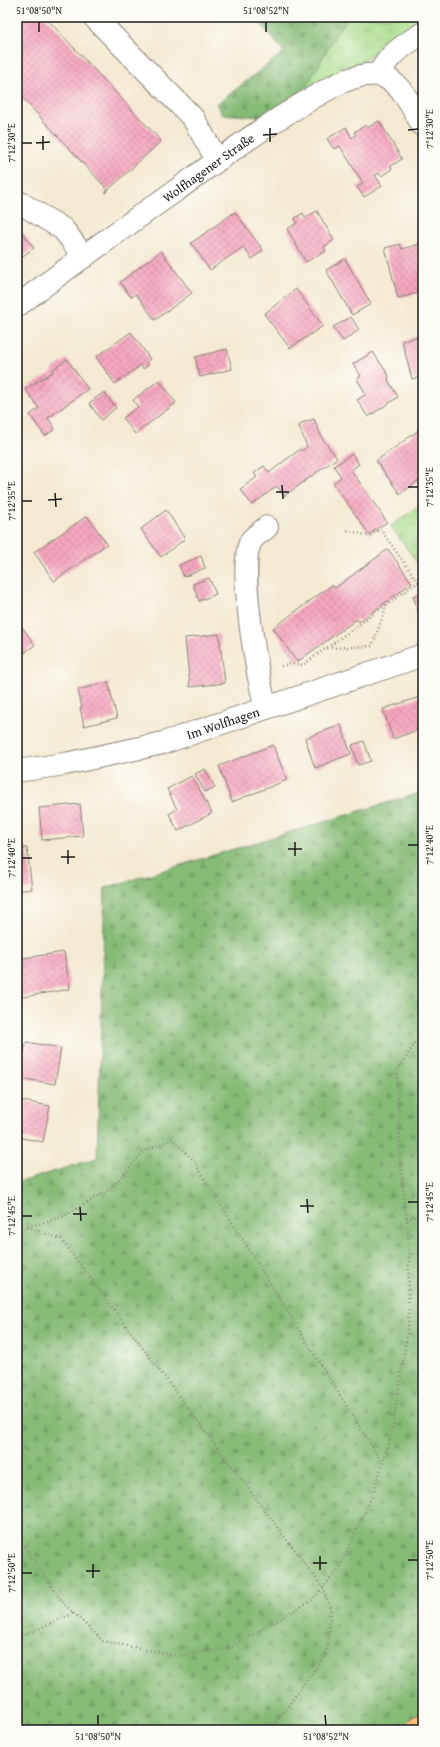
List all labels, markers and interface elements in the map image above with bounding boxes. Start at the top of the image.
text: 51°08'50"N [16,3,62,18]
text: 51°08'52"N [243,3,289,18]
text: 7°12'30"E [422,109,437,149]
text: 7°12'30"E [4,123,19,163]
street label: Wolfhagener Straße [158,128,258,207]
text: 7°12'35"E [422,467,437,507]
text: 7°12'35"E [4,481,19,521]
street label: Im Wolfhagen [184,701,263,744]
text: 7°12'40"E [422,825,437,865]
text: 7°12'40"E [4,838,19,878]
text: 7°12'45"E [422,1182,437,1222]
text: 7°12'45"E [4,1196,19,1236]
text: 7°12'50"E [422,1540,437,1580]
text: 7°12'50"E [4,1553,19,1593]
text: 51°08'50"N [75,1729,121,1744]
text: 51°08'52"N [303,1729,349,1744]

